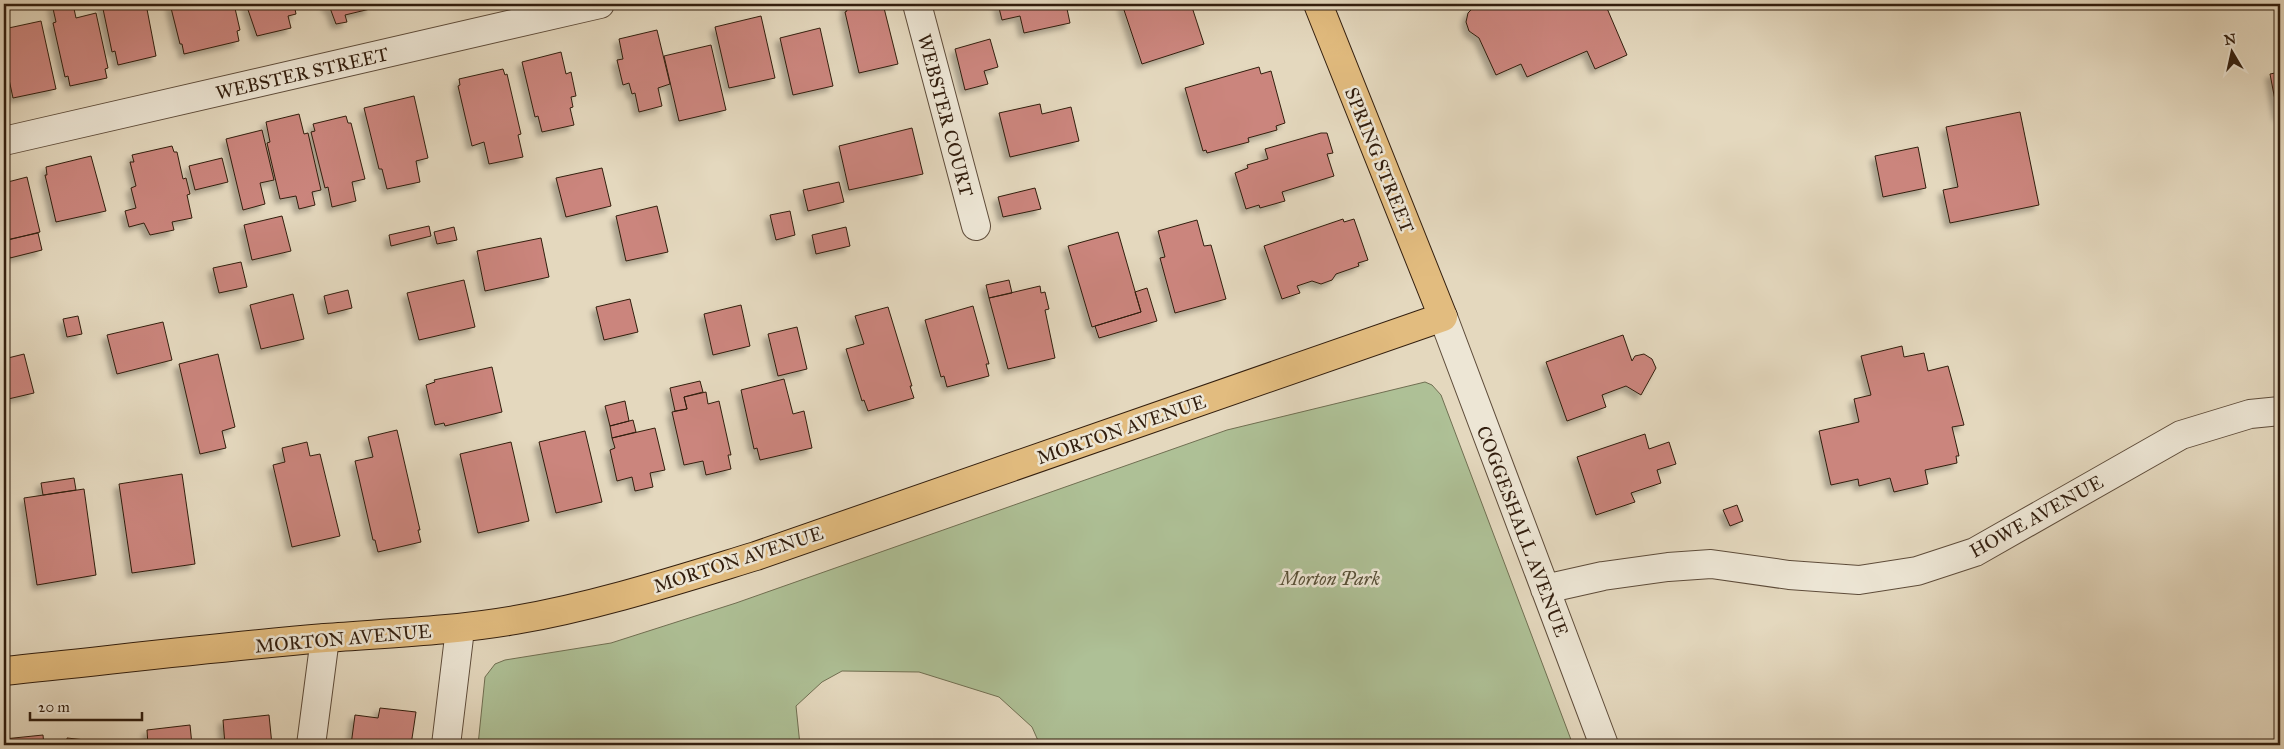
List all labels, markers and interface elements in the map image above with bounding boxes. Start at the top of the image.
north arrow [2206,28,2256,78]
text: N [2223,30,2237,49]
street label: WEBSTER COURT [913,31,978,199]
street label: WEBSTER STREET [213,42,391,105]
street label: SPRING STREET [1340,84,1419,236]
street label: MORTON AVENUE [1034,390,1209,469]
street label: COGGESHALL AVENUE [1472,422,1574,640]
street label: HOWE AVENUE [1965,470,2107,563]
street label: MORTON AVENUE [650,521,826,598]
park label: Morton Park [1278,567,1381,590]
street label: MORTON AVENUE [254,619,433,658]
scale bar [30,689,142,721]
text: 20 m [38,698,70,716]

